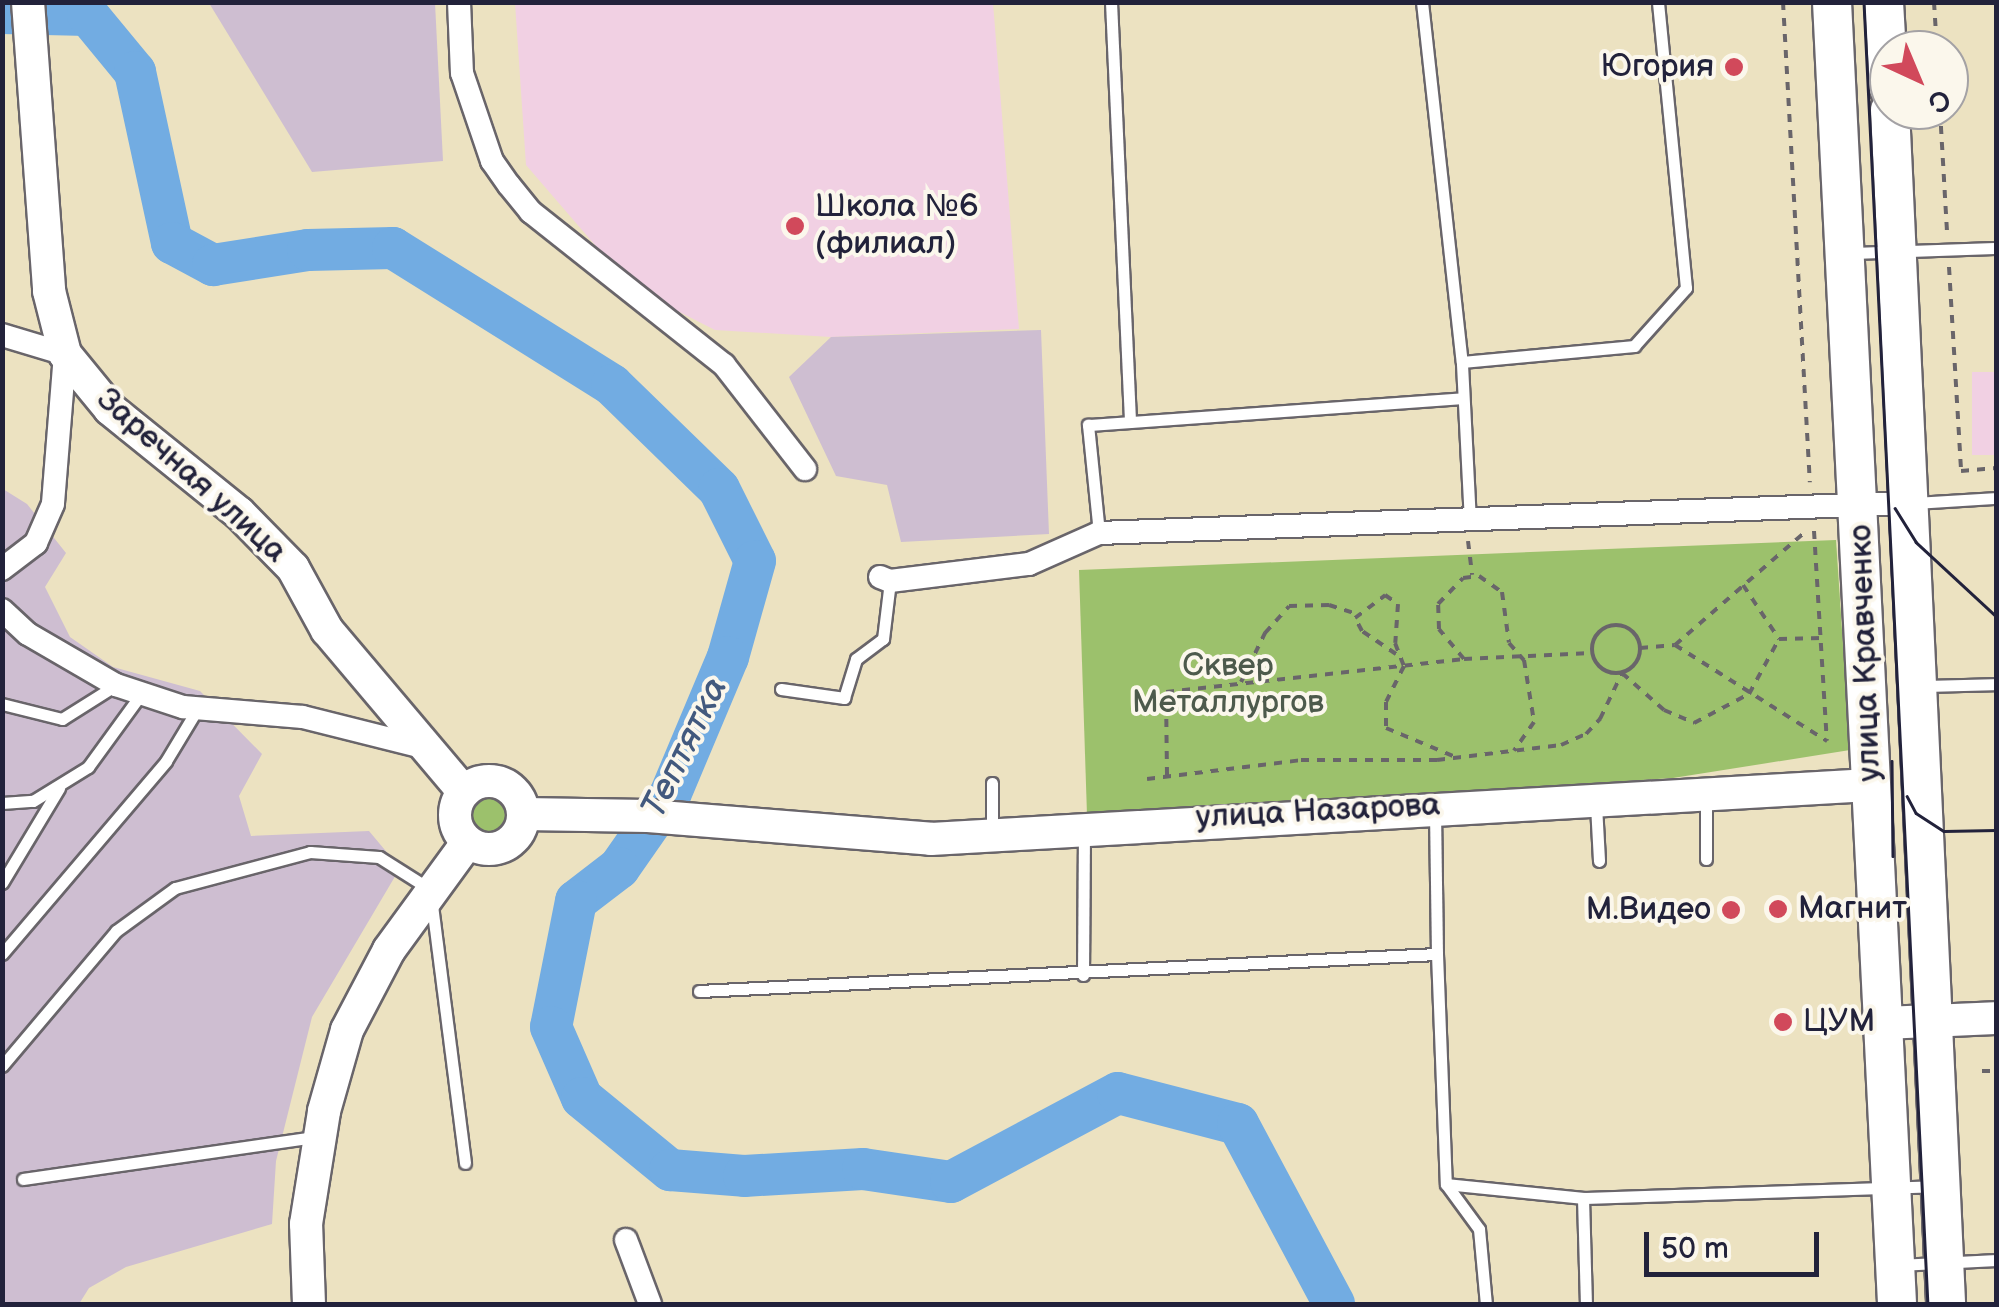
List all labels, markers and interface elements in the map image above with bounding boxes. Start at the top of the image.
north arrow [1869,30,1969,130]
place label: Югория [1601,48,1714,86]
marker: Югория [1723,56,1745,78]
text: С [1920,82,1957,119]
place label: Школа №6 (филиал) [815,189,978,264]
marker: Школа №6 (филиал) [784,215,806,237]
street label: Заречная улица [88,381,294,571]
street label: улица Кравченко [1842,524,1890,782]
park label: Сквер Металлургов [1132,648,1324,723]
water label: Тептятка [633,671,737,825]
street label: улица Назарова [1195,786,1441,838]
place label: Магнит [1798,890,1907,928]
place label: М.Видео [1586,891,1711,929]
marker: Магнит [1767,898,1789,920]
marker: М.Видео [1720,899,1742,921]
place label: ЦУМ [1803,1003,1875,1041]
marker: ЦУМ [1772,1011,1794,1033]
scale bar [1649,1212,1824,1274]
text: 50 m [1661,1231,1729,1267]

